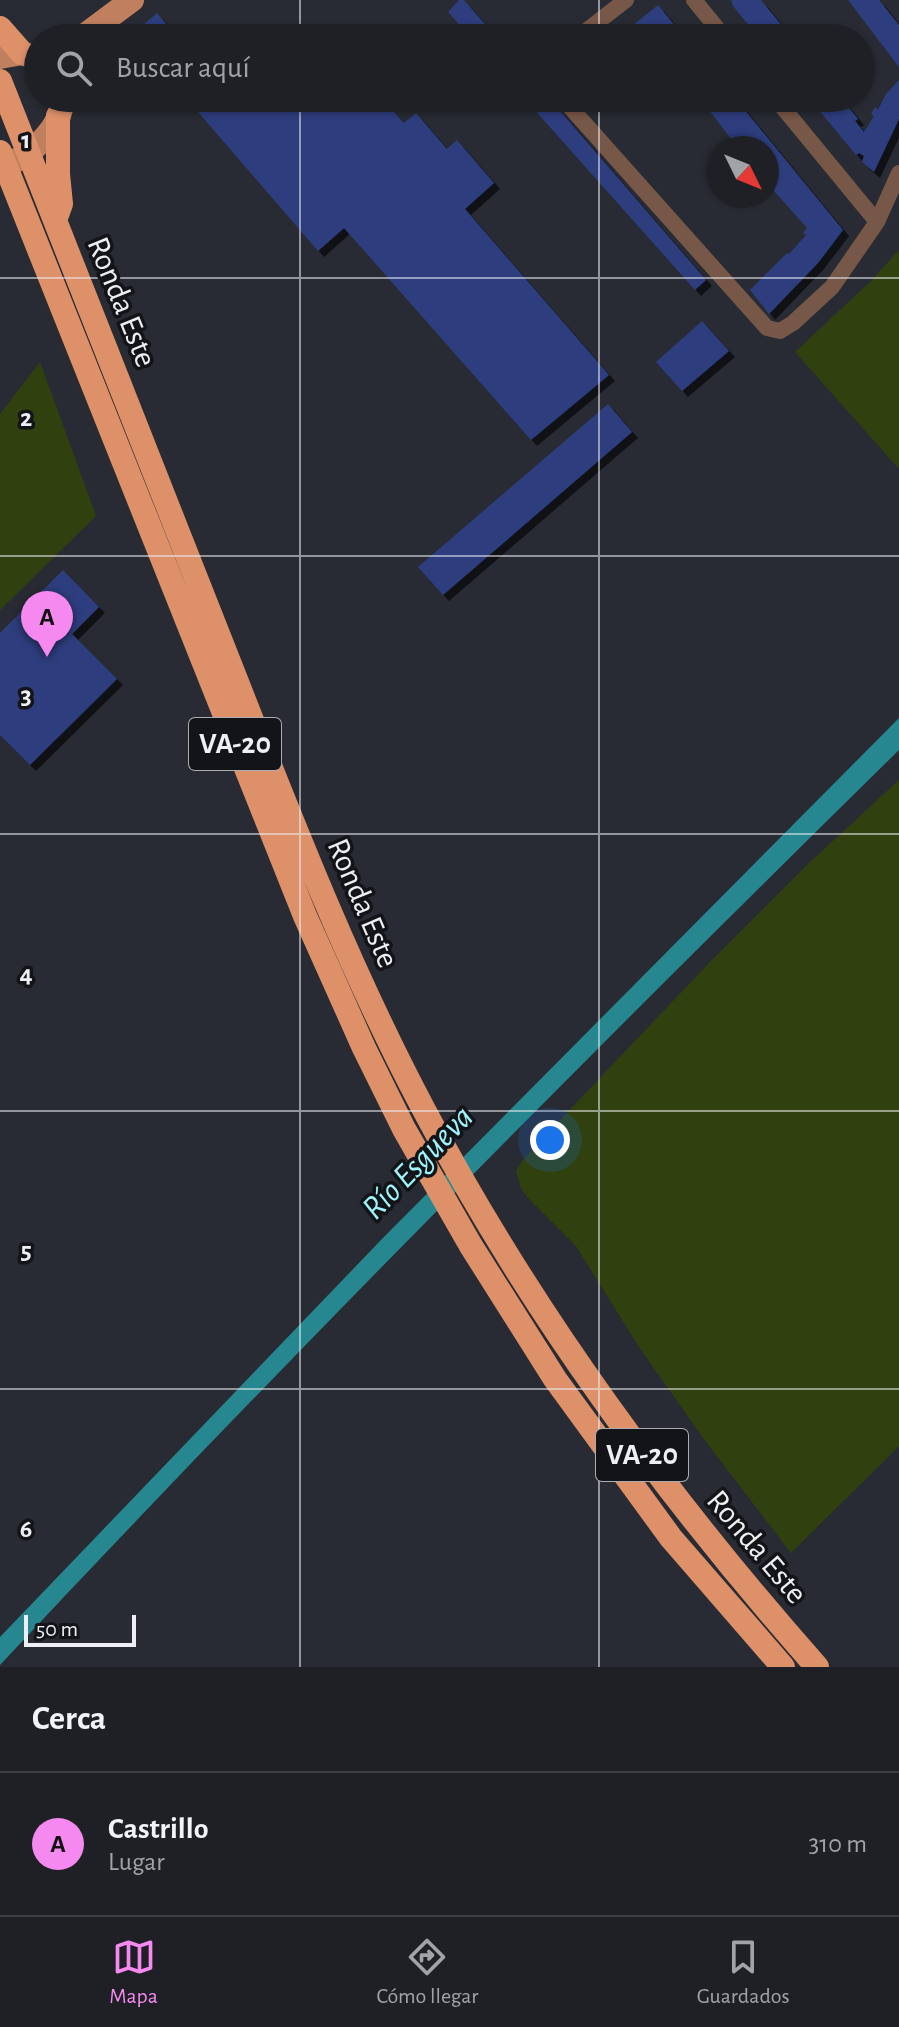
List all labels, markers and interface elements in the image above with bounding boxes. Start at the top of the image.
search box [24,24,875,112]
icon: search [52,46,96,90]
text: Buscar aquí [116,53,250,83]
text: 1 [21,127,31,153]
north arrow [707,136,779,208]
street label: Ronda Este [82,233,162,371]
text: 2 [20,405,32,431]
pin: A [21,591,73,657]
text: 3 [20,683,32,709]
road number: VA-20 [189,718,281,770]
street label: Ronda Este [322,834,404,972]
text: 4 [19,961,33,987]
water label: Río Esgueva [356,1100,480,1226]
your location [530,1120,570,1160]
text: 5 [20,1238,32,1264]
road number: VA-20 [596,1429,688,1481]
street label: Ronda Este [701,1484,813,1610]
text: 6 [20,1516,32,1542]
scale bar [24,1611,136,1647]
text: 50 m [36,1618,78,1640]
text: Cerca [32,1702,106,1736]
text: Castrillo [108,1814,208,1844]
text: A [50,1831,66,1857]
text: 310 m [809,1831,867,1857]
text: Lugar [108,1849,165,1875]
tab: Mapa [109,1935,158,2009]
tab: Cómo llegar [376,1935,478,2009]
tab: Guardados [697,1935,790,2009]

